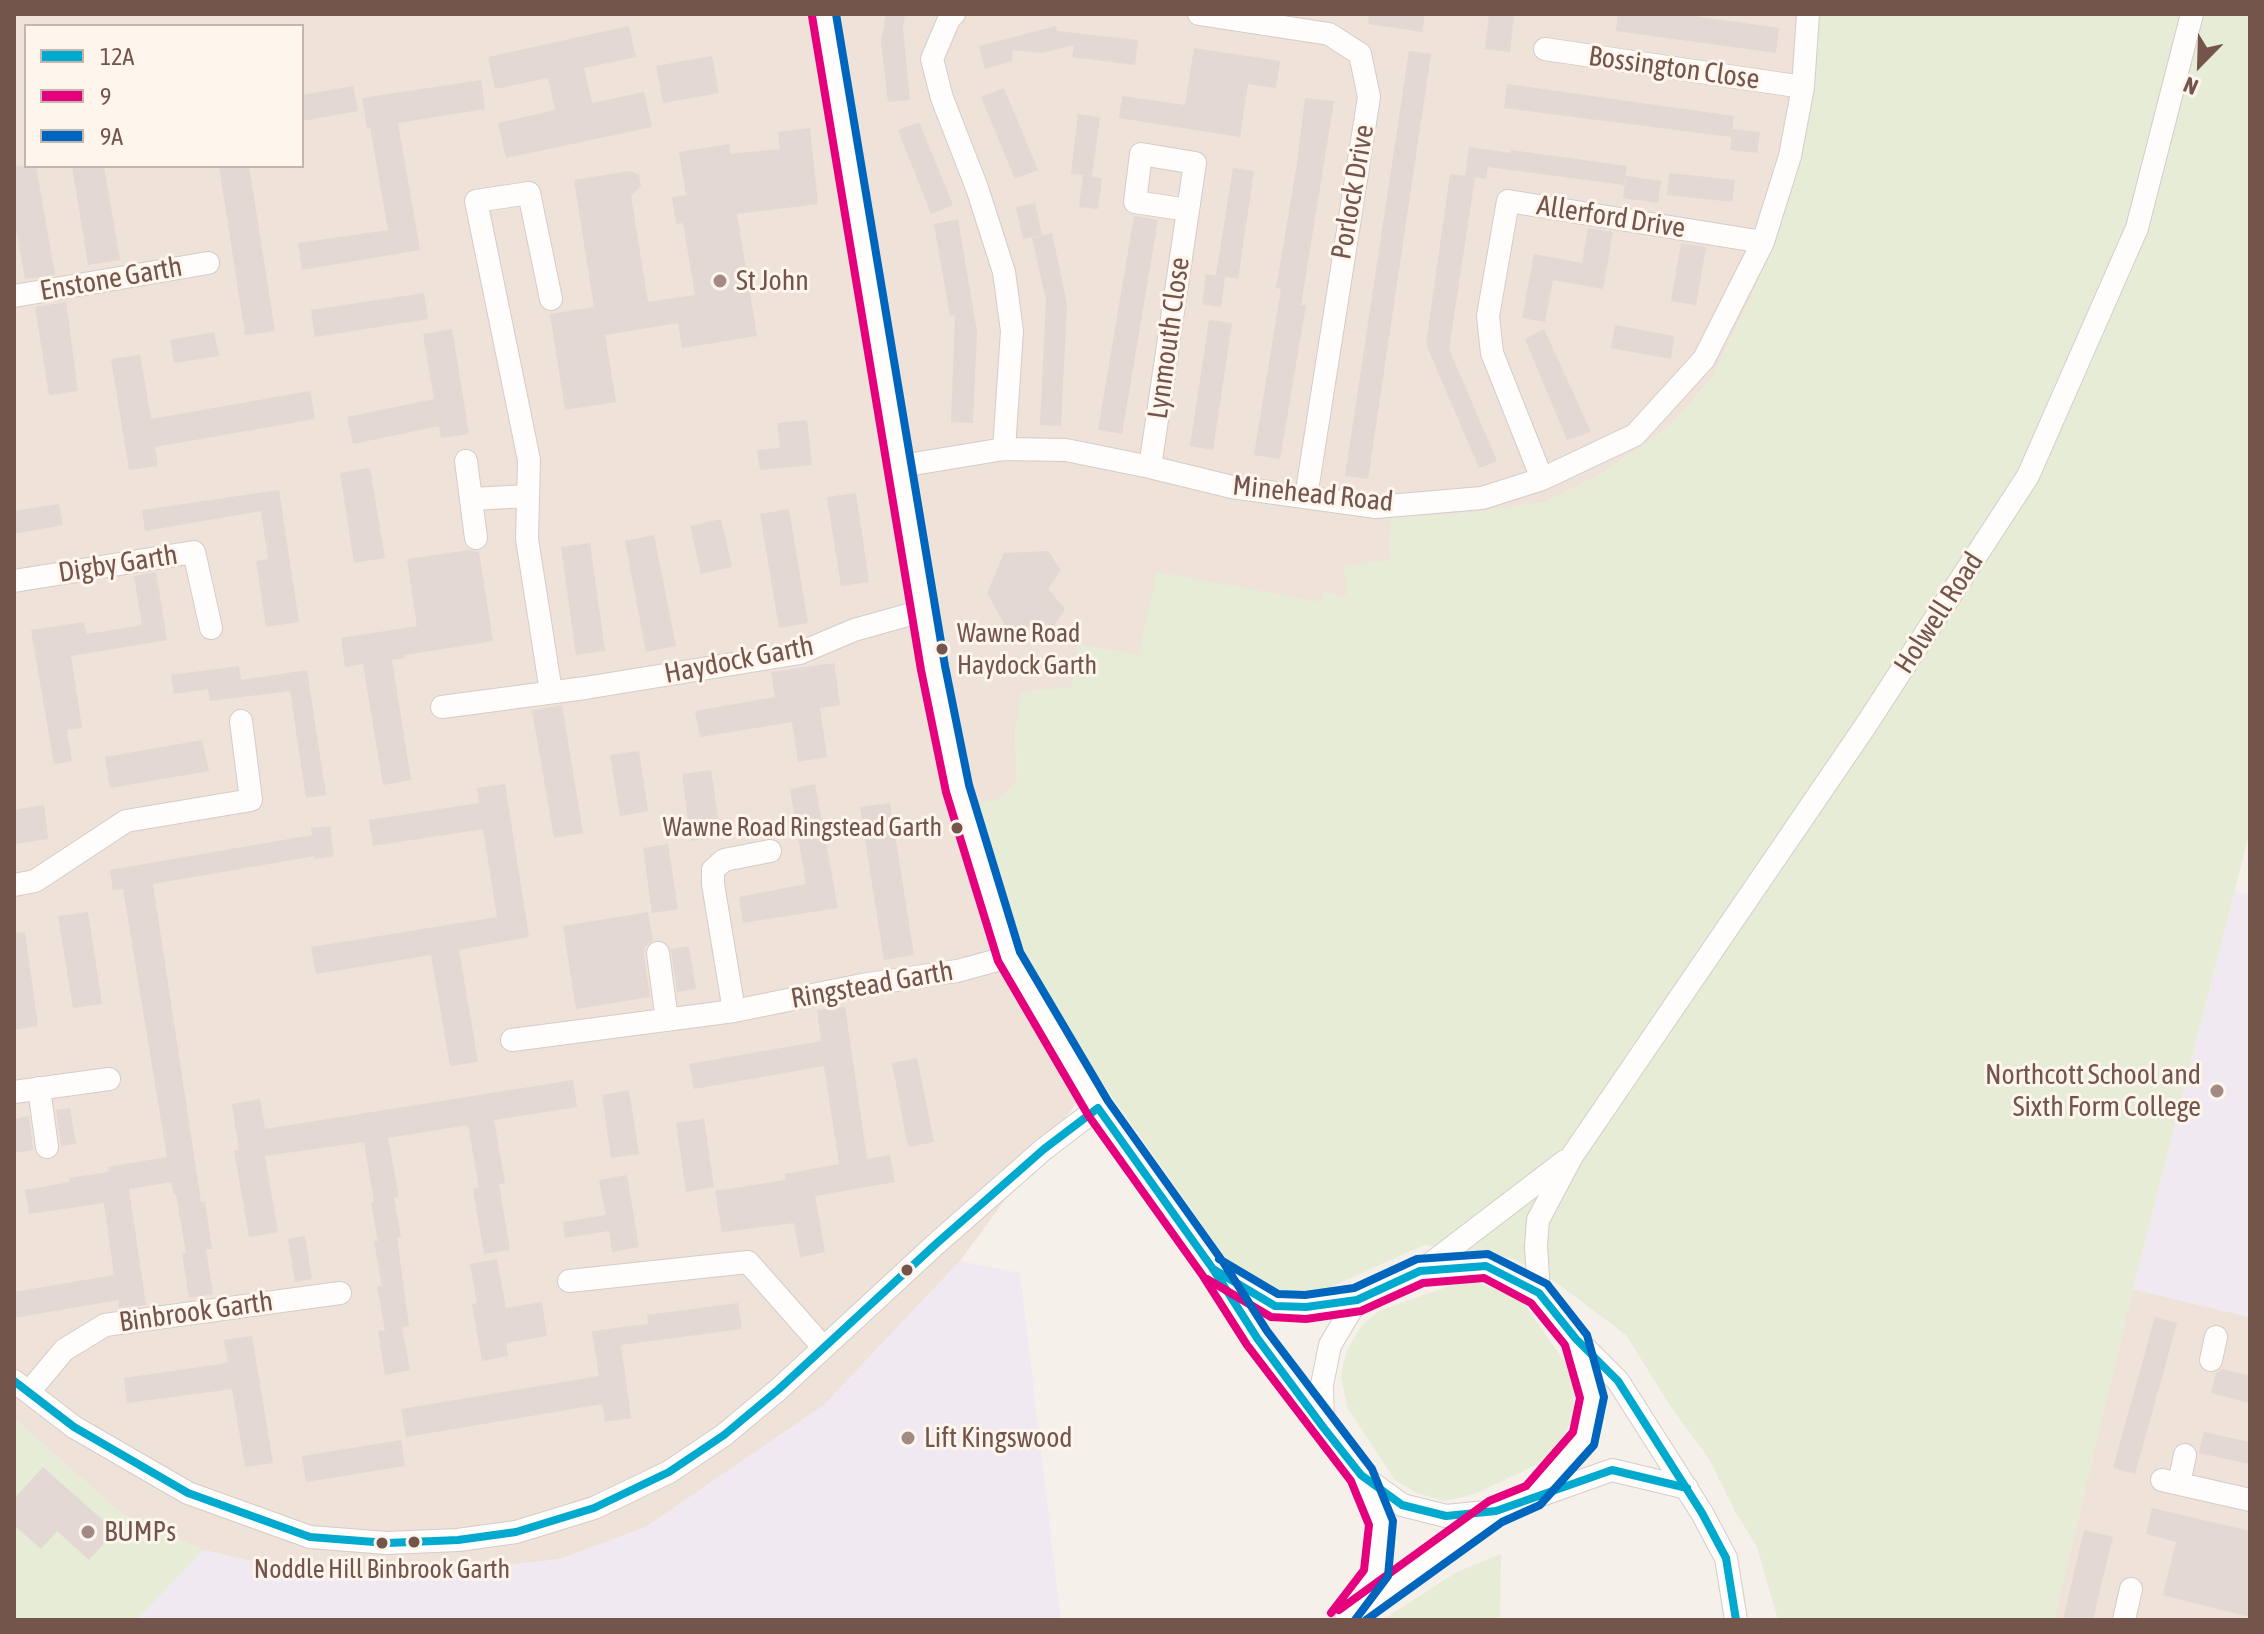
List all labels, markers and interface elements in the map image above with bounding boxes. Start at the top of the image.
legend [24,24,304,168]
north arrow [2160,24,2240,104]
street label: Bossington Close [1586,39,1762,97]
text: 12A [100,43,134,70]
text: N [2180,72,2202,101]
text: 9 [100,83,111,110]
street label: Porlock Drive [1325,122,1381,262]
text: 9A [100,123,123,150]
street label: Allerford Drive [1535,189,1687,245]
street label: Enstone Garth [37,250,185,308]
street label: Lynmouth Close [1141,255,1197,421]
place label: St John [736,264,809,298]
marker: St John [711,272,729,290]
street label: Minehead Road [1231,469,1395,519]
street label: Digby Garth [56,538,180,590]
street label: Holwell Road [1887,546,1991,680]
place label: Wawne Road Haydock Garth [957,618,1097,680]
street label: Haydock Garth [662,629,816,691]
marker: Wawne Road Haydock Garth [934,641,950,657]
place label: Wawne Road Ringstead Garth [663,812,942,844]
marker: Wawne Road Ringstead Garth [949,820,965,836]
street label: Ringstead Garth [788,954,956,1016]
place label: Northcott School and Sixth Form College [1985,1058,2201,1124]
marker: Northcott School and Sixth Form College [2208,1082,2226,1100]
unlabelled marker [899,1262,915,1278]
street label: Binbrook Garth [117,1285,275,1339]
place label: Lift Kingswood [924,1421,1073,1455]
marker: Lift Kingswood [899,1429,917,1447]
place label: BUMPs [104,1515,176,1549]
marker: BUMPs [79,1523,97,1541]
unlabelled marker [406,1534,422,1550]
marker: Noddle Hill Binbrook Garth [374,1535,390,1551]
place label: Noddle Hill Binbrook Garth [254,1554,510,1586]

